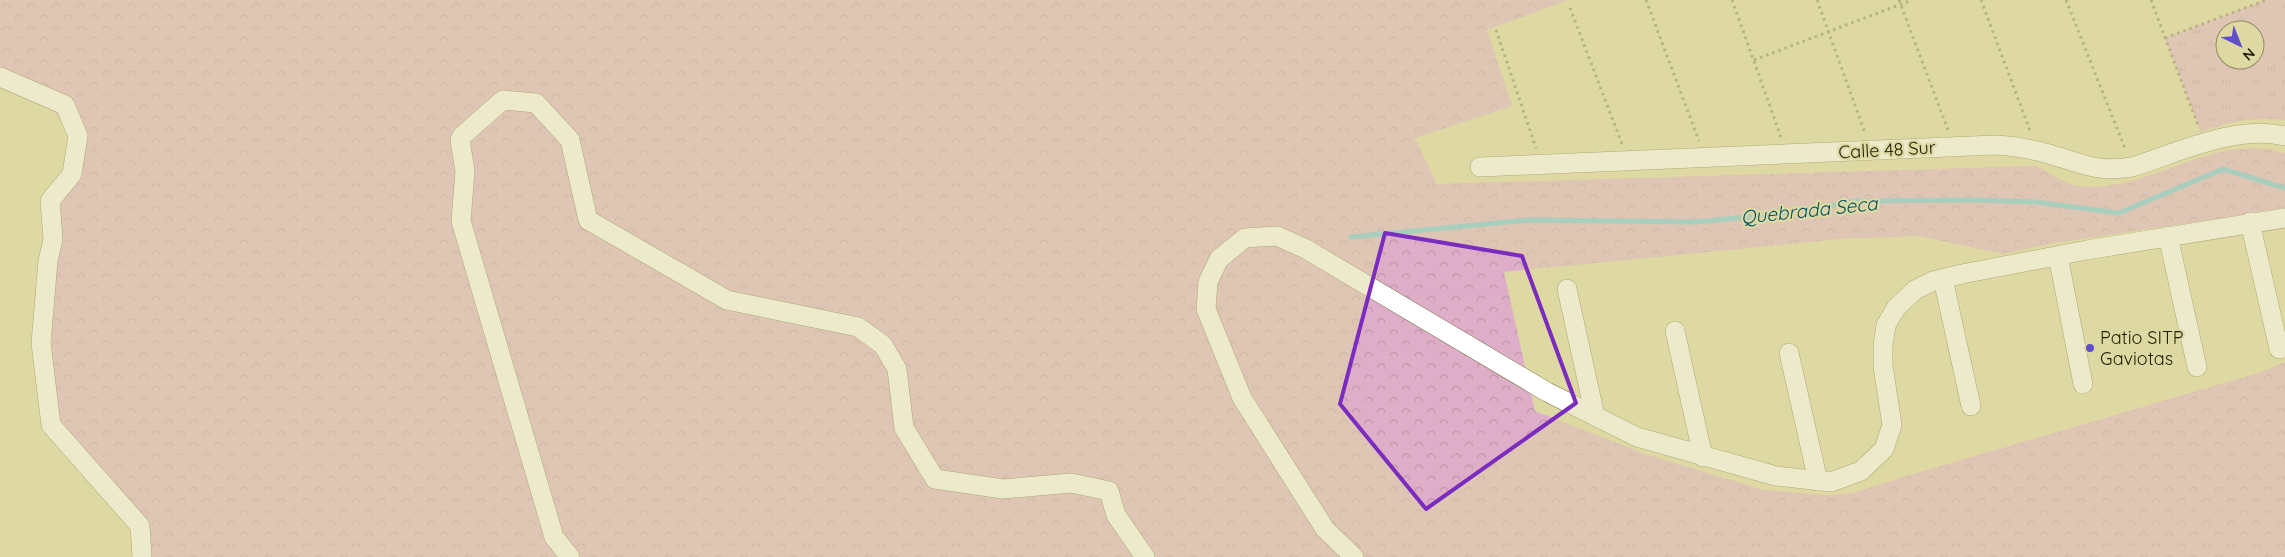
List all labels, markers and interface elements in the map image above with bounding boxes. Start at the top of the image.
north arrow [2215,20,2265,70]
text: N [2239,44,2259,65]
street label: Calle 48 Sur [1838,135,1936,164]
water label: Quebrada Seca [1739,191,1880,229]
place label: Patio SITP Gaviotas [2100,326,2184,370]
marker: Patio SITP Gaviotas [2084,342,2096,354]

